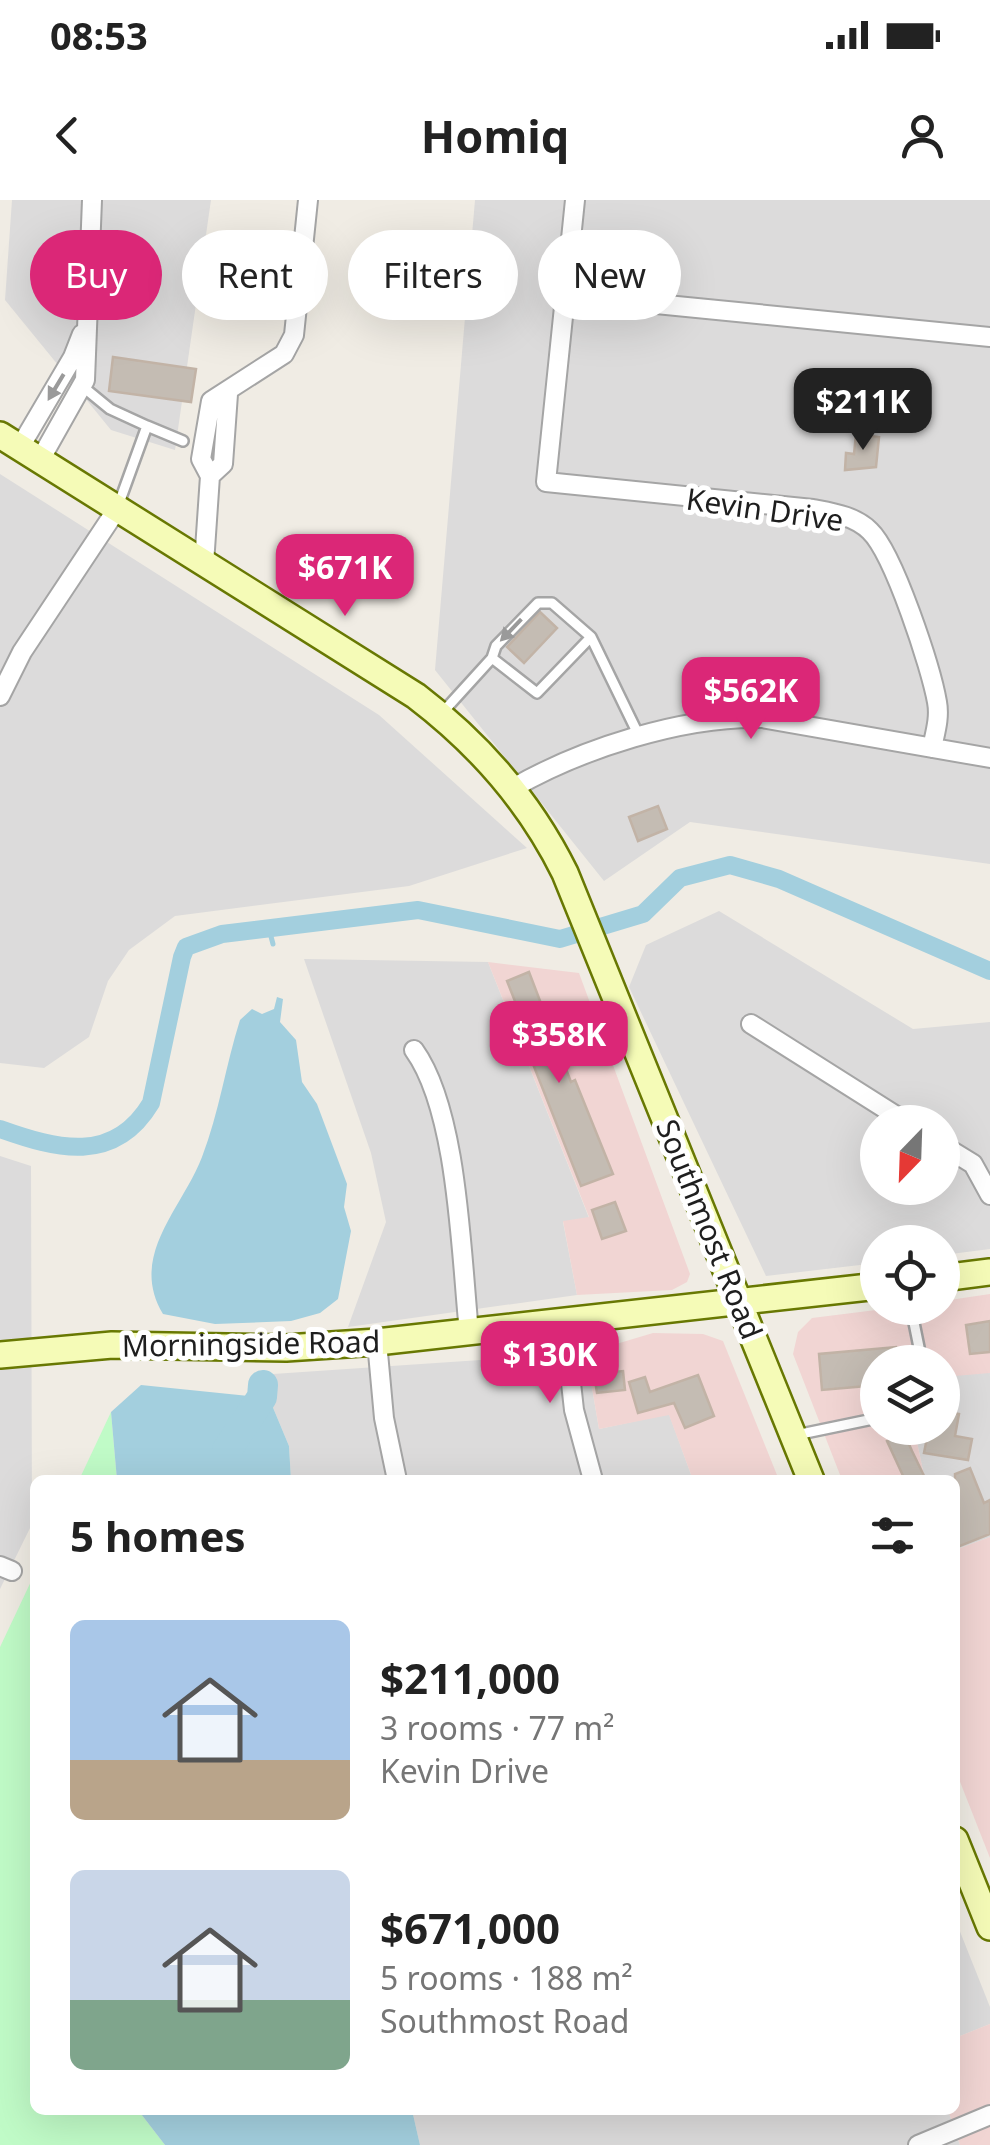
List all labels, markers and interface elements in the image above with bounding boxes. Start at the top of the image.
text: 08:53 [50,9,148,61]
text: Homiq [421,105,569,166]
icon: back [40,108,95,163]
icon: person [895,108,950,163]
chip: Buy [30,230,162,320]
chip: Rent [182,230,328,320]
chip: Filters [348,230,518,320]
chip: New [538,230,681,320]
pin: $211K [793,368,933,453]
one-way arrow [48,373,65,401]
text: $211K [816,379,910,422]
street label: Kevin Drive [684,478,846,540]
pin: $671K [275,534,415,619]
text: $671K [298,545,392,588]
one-way arrow [500,618,523,642]
pin: $562K [681,657,821,742]
text: $562K [704,668,798,711]
pin: $358K [489,1001,629,1086]
text: $358K [512,1012,606,1055]
north arrow [860,1105,960,1205]
map controls [860,1105,960,1445]
street label: Southmost Road [647,1113,773,1345]
button: locate [860,1225,960,1325]
street label: Morningside Road [121,1320,381,1366]
pin: $130K [480,1321,620,1406]
text: $130K [503,1332,597,1375]
button: layers [860,1345,960,1445]
text: 5 homes [70,1507,246,1564]
icon: filters [865,1508,920,1563]
text: $211,000 [380,1649,560,1706]
icon: home [150,1660,270,1780]
text: 3 rooms · 77 m² [380,1706,614,1749]
text: Kevin Drive [380,1749,549,1792]
text: $671,000 [380,1899,560,1956]
icon: home [150,1910,270,2030]
text: 5 rooms · 188 m² [380,1956,633,1999]
text: Southmost Road [380,1999,629,2042]

